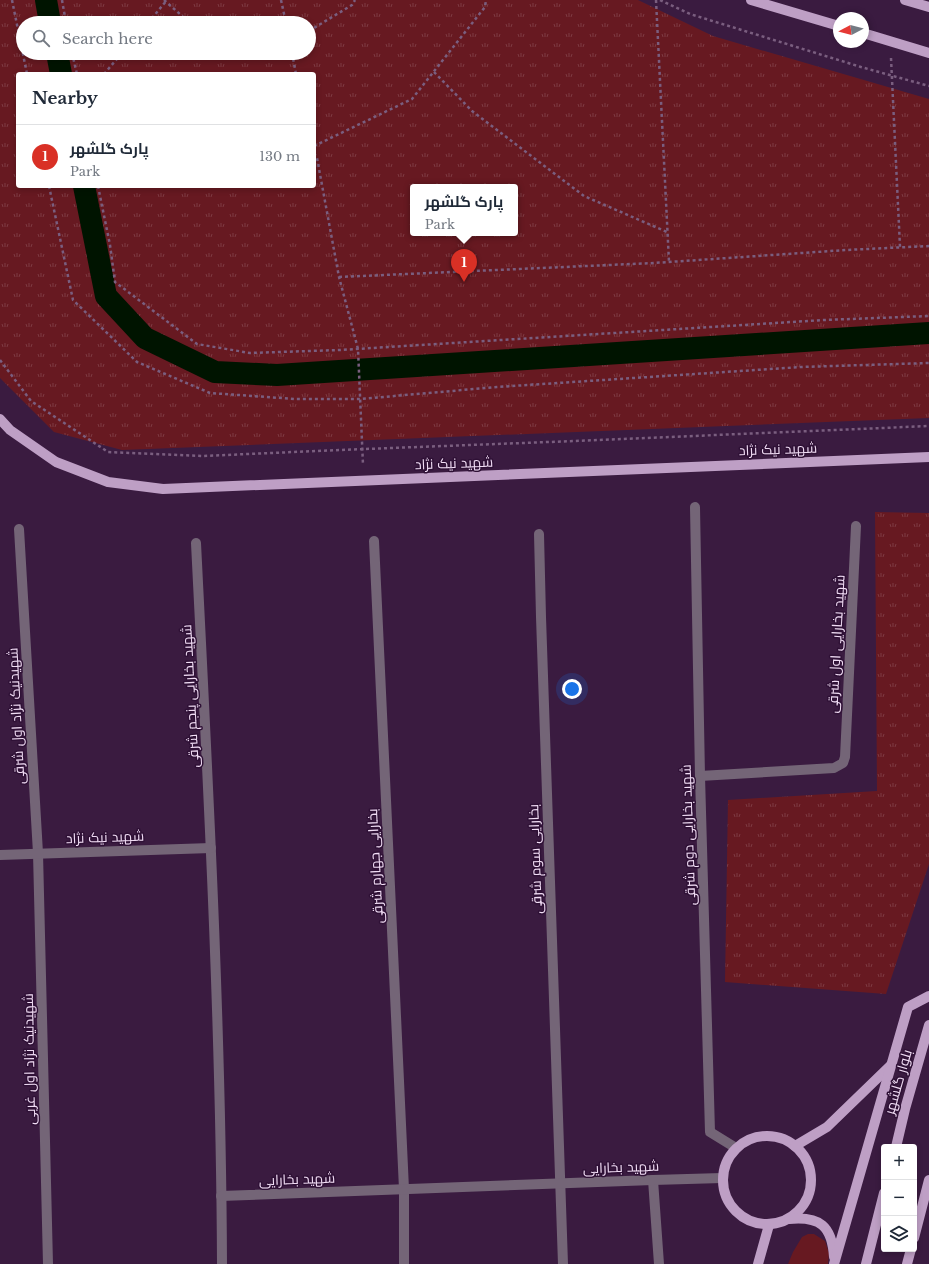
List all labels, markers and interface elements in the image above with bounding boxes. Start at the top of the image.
north arrow [833,12,869,48]
search box [16,16,316,60]
icon: search [30,27,52,49]
text: Search here [62,29,153,48]
text: Nearby [32,88,98,109]
text: پارک گلشهر [70,139,148,158]
text: 1 [42,148,48,165]
text: 130 m [259,148,300,165]
text: Park [70,163,100,180]
popup [410,184,518,236]
text: پارک گلشهر [425,192,503,211]
text: Park [425,216,455,233]
pin: 1 [451,249,477,282]
street label: شهید نیک نژاد [739,439,817,459]
street label: شهید نیک نژاد [415,453,493,473]
street label: شهید بخارایی اول شرقی [823,574,849,714]
street label: شهید بخارایی پنجم شرقی [177,624,204,768]
street label: شهیدنیک نژاد اول شرقی [3,647,29,785]
your location [562,679,582,699]
street label: شهید بخارایی دوم شرقی [677,764,700,906]
street label: بخارایی سوم شرقی [524,804,547,914]
street label: بخارایی جهارم شرقی [363,808,388,924]
street label: شهید نیک نژاد [66,827,144,847]
street label: شهیدنیک نژاد اول غربی [19,993,39,1125]
street label: بلوار گلشهر [880,1047,916,1118]
map controls [881,1144,917,1252]
button: + [881,1144,917,1180]
street label: شهید بخارایی [583,1157,659,1177]
street label: شهید بخارایی [259,1169,335,1189]
button: − [881,1180,917,1216]
button: layers [881,1216,917,1252]

